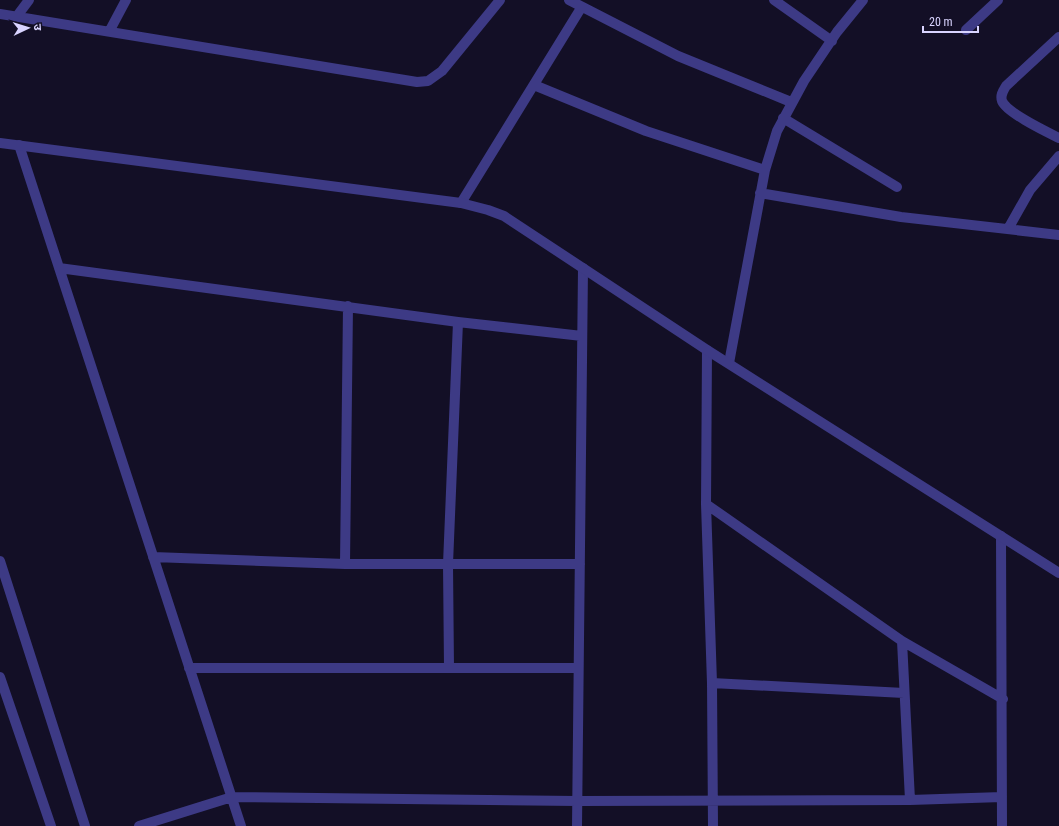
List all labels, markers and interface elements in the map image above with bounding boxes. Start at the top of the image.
north arrow [8,8,48,48]
scale bar [923,8,978,34]
text: 20 m [929,15,953,29]
text: उ [31,24,44,32]

